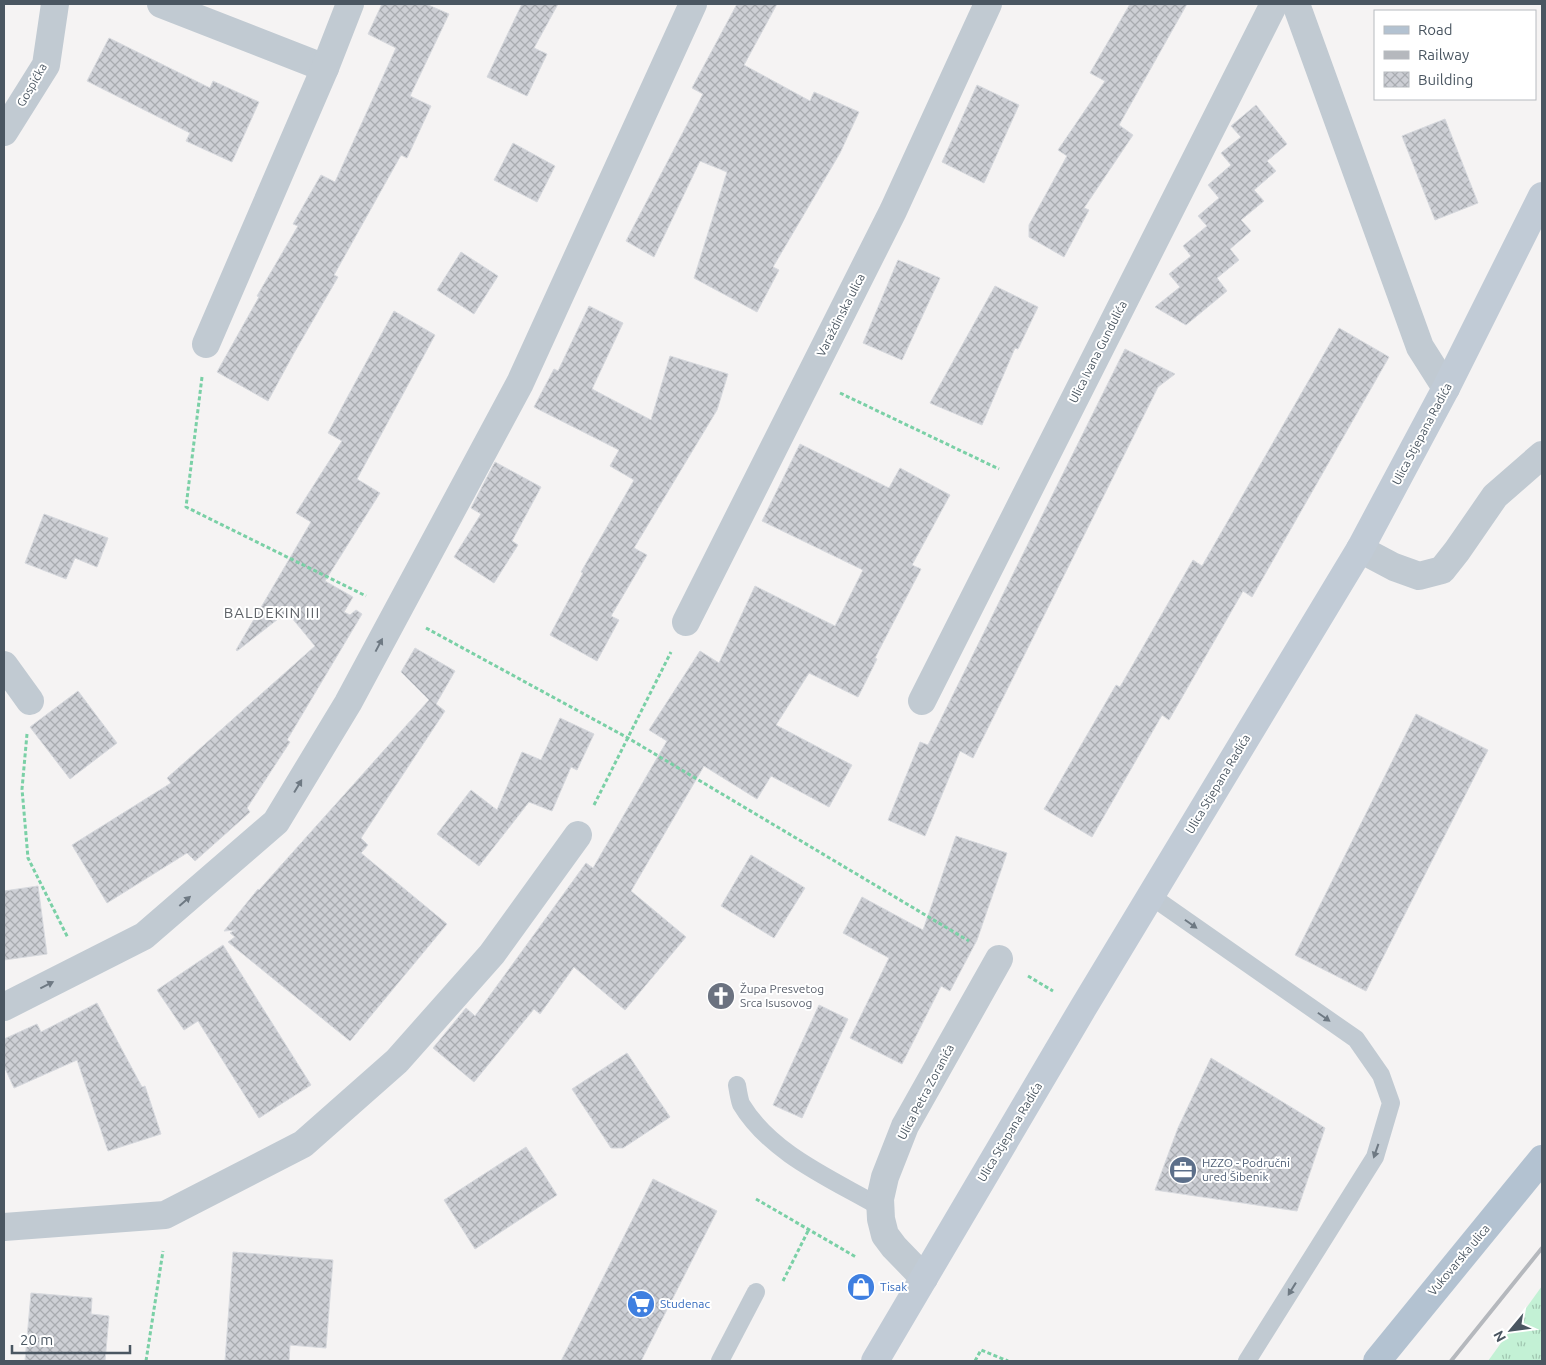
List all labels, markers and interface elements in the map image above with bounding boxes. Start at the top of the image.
legend [1374,10,1536,100]
text: Road [1418,21,1453,38]
text: Railway [1418,46,1469,63]
street label: Gospićka [14,61,49,109]
text: Building [1418,71,1473,88]
street label: Varaždinska ulica [814,271,867,358]
street label: Ulica Ivana Gundulića [1066,299,1129,405]
street label: Ulica Stjepana Radića [1389,381,1454,487]
district label: BALDEKIN III [224,604,320,621]
one-way arrow [375,638,383,652]
street label: Ulica Stjepana Radića [1183,732,1252,836]
one-way arrow [293,779,302,792]
one-way arrow [179,895,191,907]
one-way arrow [1184,919,1197,929]
one-way arrow [40,981,55,989]
church icon: Župa Presvetog Srca Isusovog [706,981,736,1011]
place label: Župa Presvetog Srca Isusovog [740,982,824,1009]
one-way arrow [1317,1012,1331,1022]
street label: Ulica Petra Zoranića [895,1042,956,1142]
street label: Ulica Stjepana Radića [975,1080,1044,1184]
one-way arrow [1372,1144,1380,1159]
office icon: HZZO - Područni ured Šibenik [1168,1155,1198,1185]
place label: HZZO - Područni ured Šibenik [1202,1156,1290,1183]
street label: Vukovarska ulica [1425,1222,1492,1298]
shop icon: Tisak [846,1272,876,1302]
place label: Tisak [880,1280,907,1293]
one-way arrow [1287,1283,1296,1296]
supermarket icon: Studenac [626,1289,656,1319]
place label: Studenac [660,1297,711,1310]
north arrow [1486,1305,1536,1355]
scale bar [12,1322,130,1354]
text: N [1490,1328,1509,1345]
text: 20 m [20,1331,53,1348]

